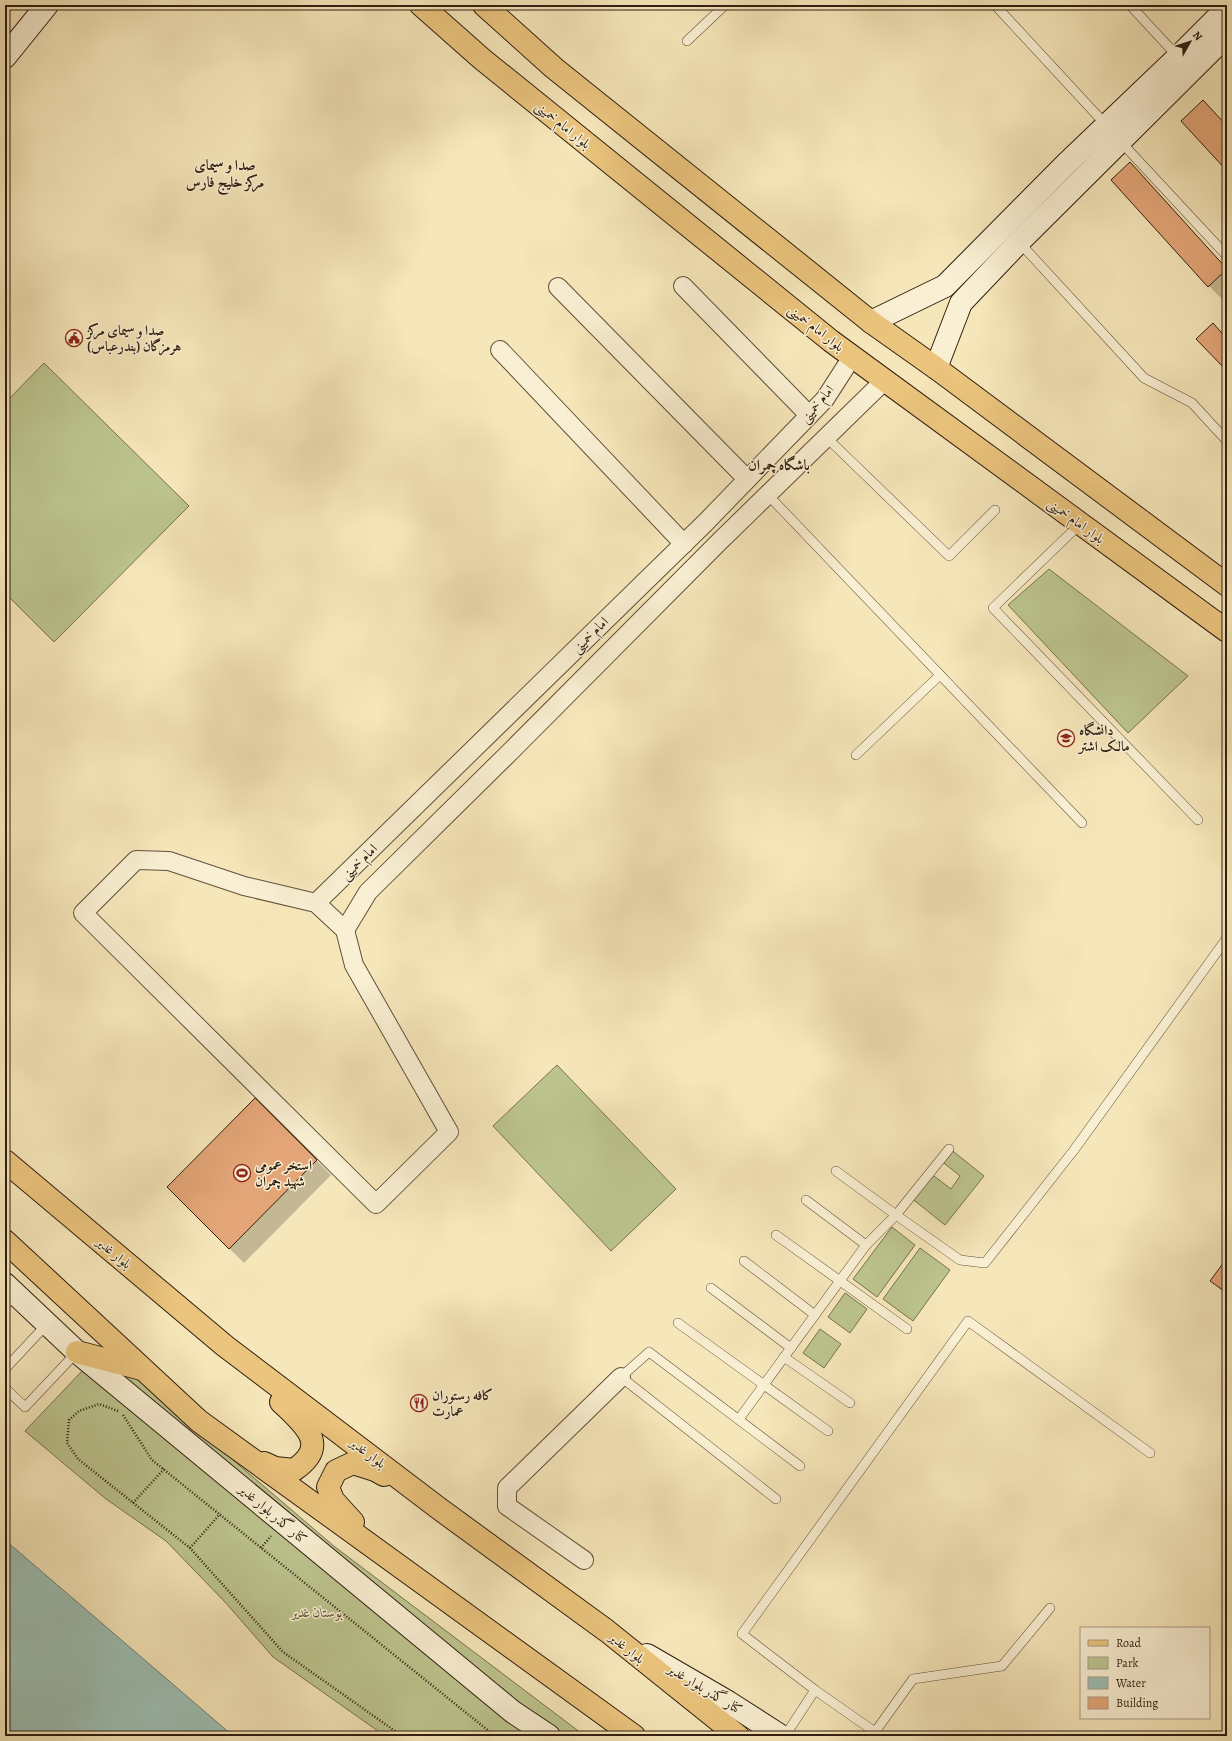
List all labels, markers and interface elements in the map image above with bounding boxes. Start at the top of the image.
north arrow [1170,22,1210,62]
text: N [1189,28,1206,44]
street label: بلوار امام خمینی [529,97,595,156]
district label: صدا و سیمای مرکز خلیج فارس [186,155,264,196]
street label: بلوار امام خمینی [782,300,848,359]
place label: صدا و سیمای مرکز هرمزگان (بندرعباس) [85,321,181,356]
public building icon: صدا و سیمای مرکز هرمزگان (بندرعباس) [64,328,84,348]
street label: امام خمینی [795,381,841,429]
district label: باشگاه چمران [748,455,810,475]
street label: بلوار امام خمینی [1042,494,1109,551]
street label: امام خمینی [567,613,615,659]
place label: دانشگاه مالک اشتر [1077,721,1130,756]
school or university icon: دانشگاه مالک اشتر [1056,728,1076,748]
street label: امام خمینی [336,840,384,886]
place label: استخر عمومی شهید چمران [254,1156,312,1191]
sports icon: استخر عمومی شهید چمران [232,1163,252,1183]
street label: بلوار غدیر [91,1231,136,1274]
place label: کافه رستوران عمارت [432,1386,493,1421]
restaurant icon: کافه رستوران عمارت [409,1393,429,1413]
street label: بلوار غدیر [344,1432,390,1473]
street label: کنار گذر بلوار غدیر [233,1478,312,1548]
park label: بوستان غدیر [290,1603,343,1622]
street label: بلوار غدیر [604,1627,649,1668]
legend [1080,1627,1210,1719]
text: Road [1116,1635,1142,1651]
text: Park [1116,1655,1139,1671]
street label: کنار گذر بلوار غدیر [663,1657,746,1719]
text: Water [1115,1675,1146,1691]
text: Building [1116,1695,1158,1711]

